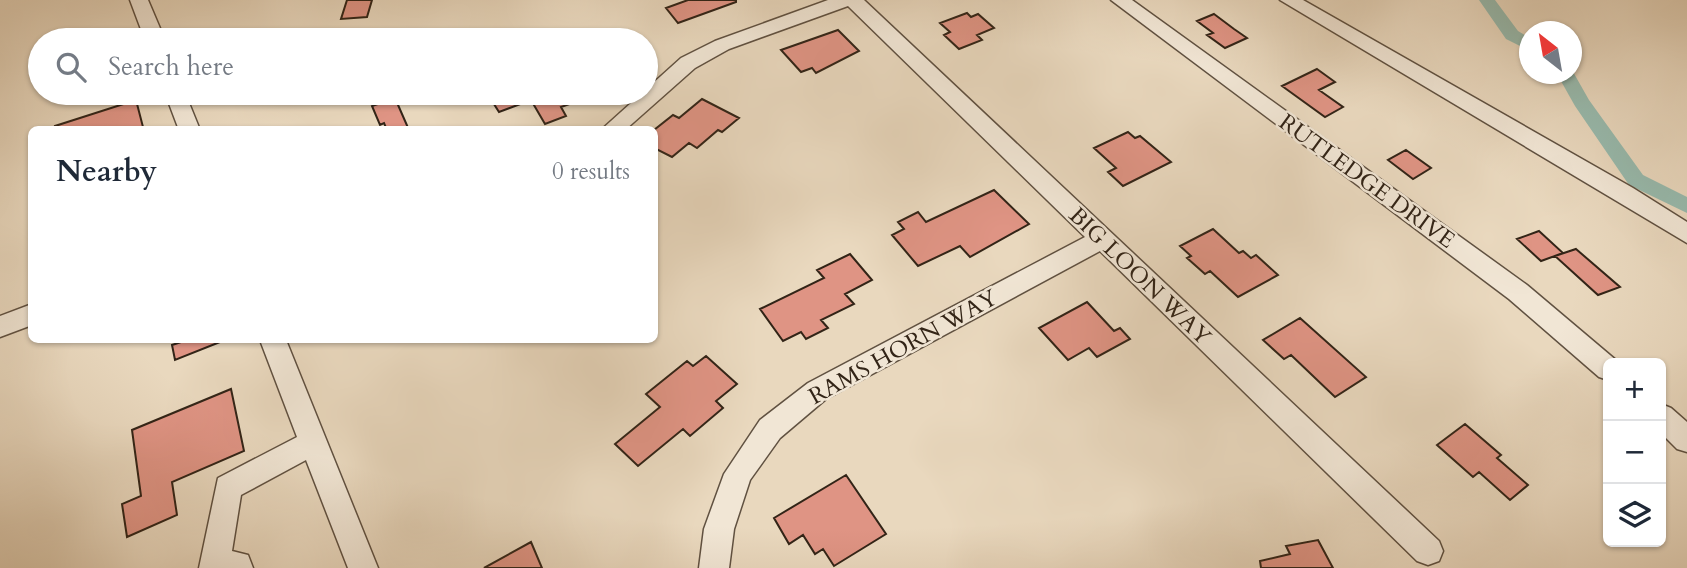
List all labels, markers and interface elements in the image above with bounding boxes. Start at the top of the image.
north arrow [1519,21,1582,84]
search box [28,28,658,105]
icon: search [52,48,90,86]
text: Search here [108,49,234,84]
street label: RUTLEDGE DRIVE [1273,107,1461,255]
text: Nearby [56,151,157,192]
text: 0 results [552,156,630,187]
street label: BIG LOON WAY [1062,200,1218,352]
street label: RAMS HORN WAY [803,282,1004,412]
map controls [1603,358,1666,547]
button: + [1603,358,1666,421]
button: − [1603,421,1666,484]
button: layers [1603,484,1666,547]

